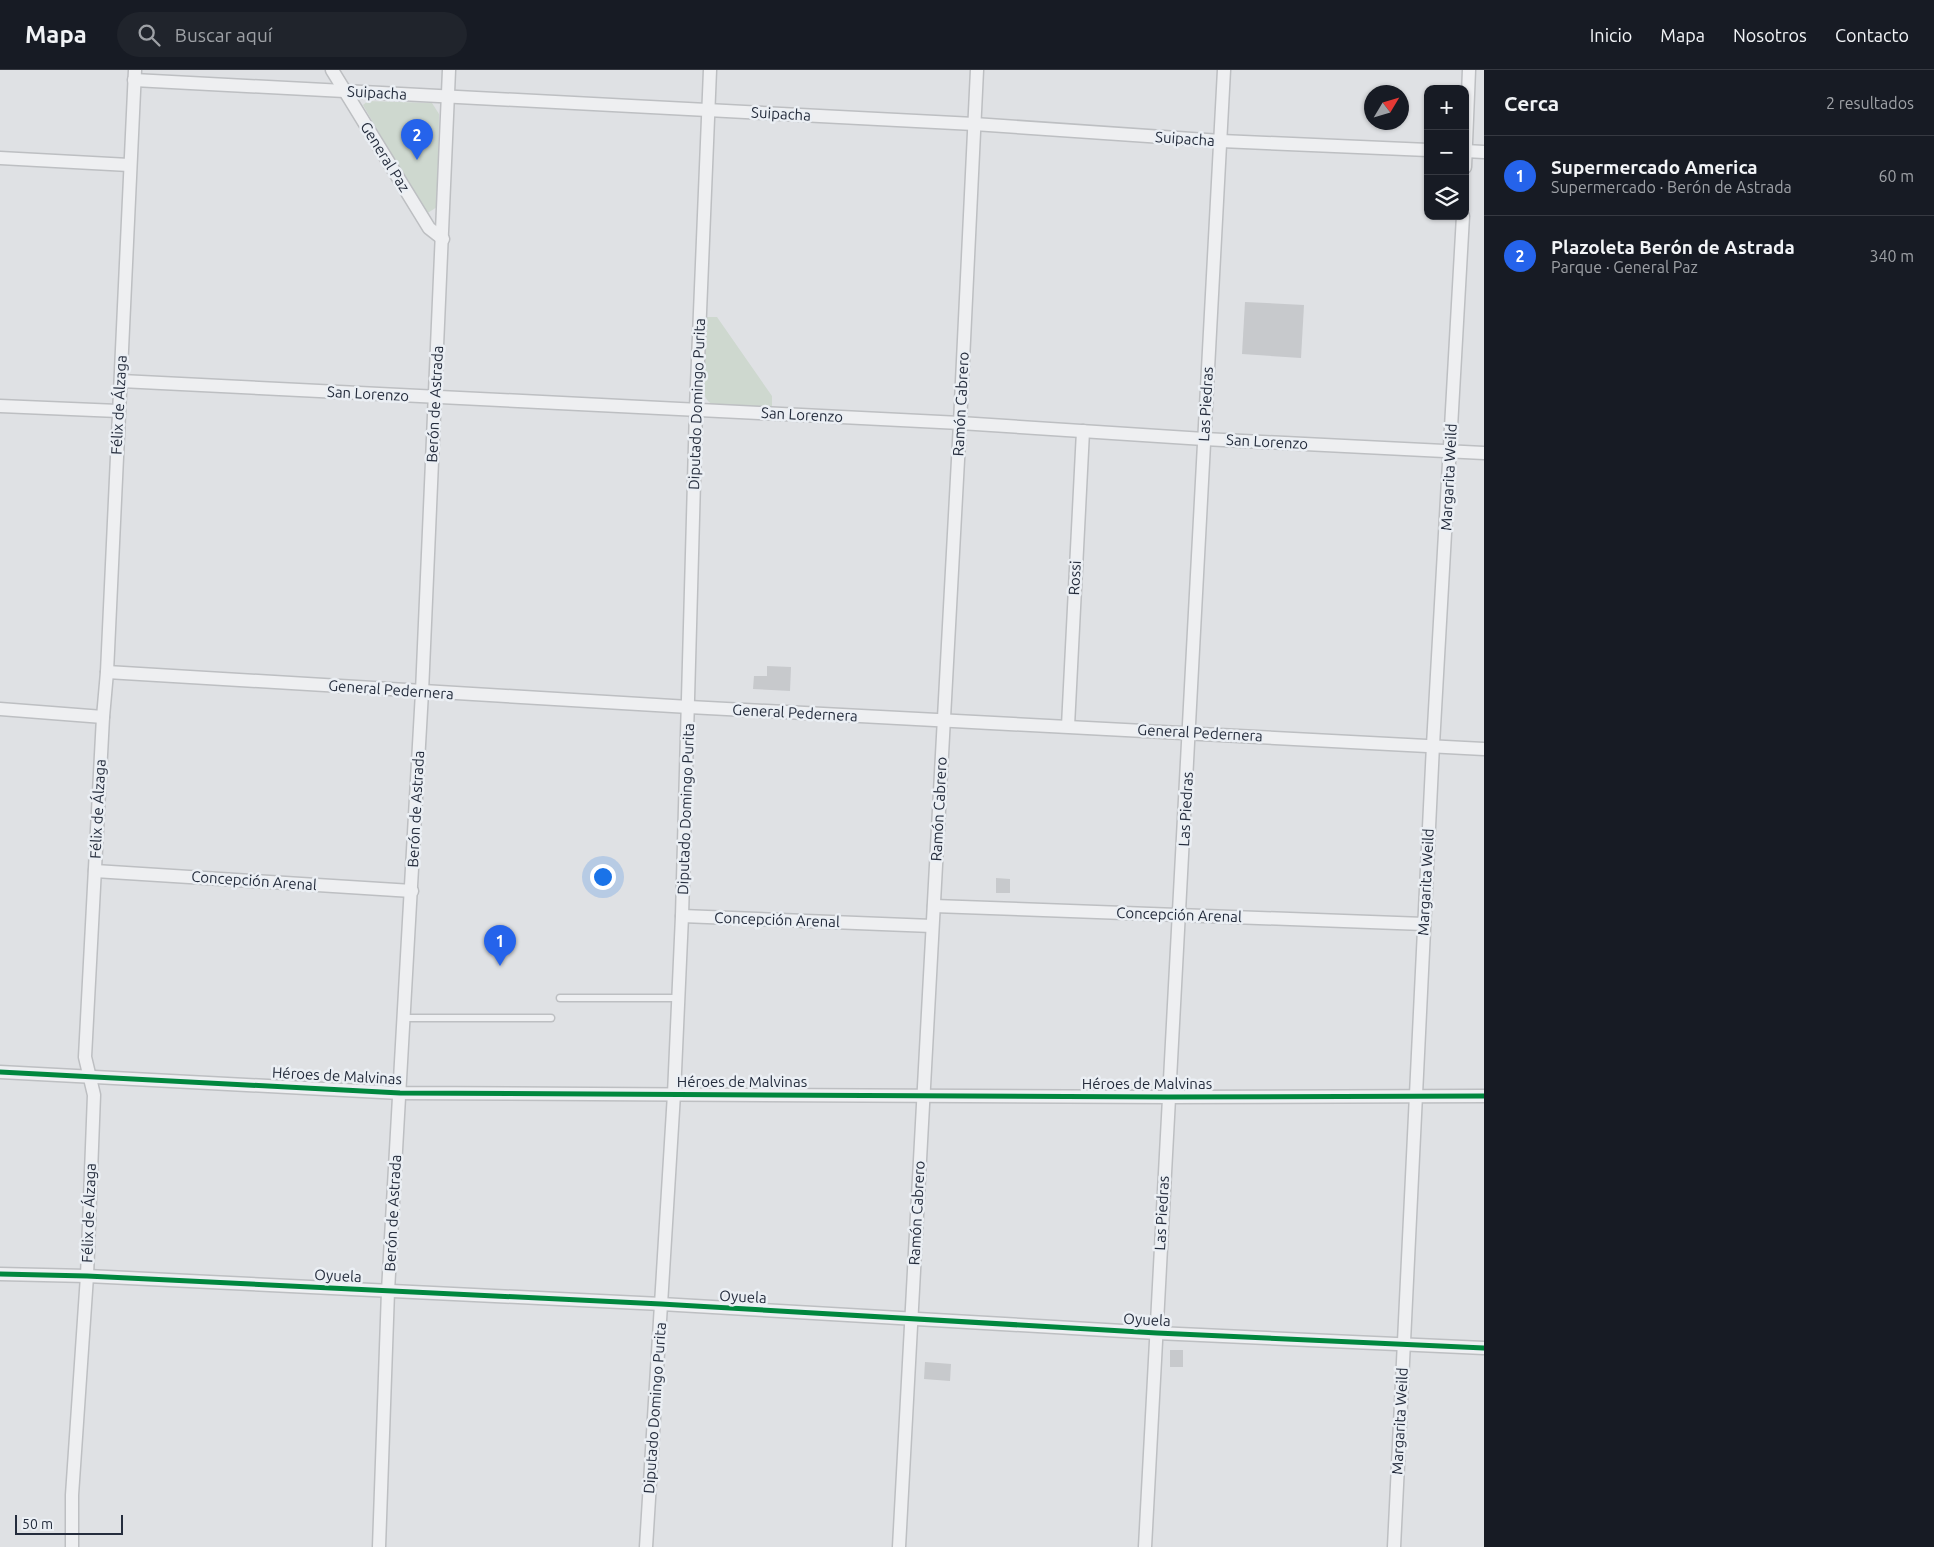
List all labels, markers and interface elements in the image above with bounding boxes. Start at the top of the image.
search box [117,12,467,57]
text: Mapa [25,21,87,48]
icon: search [135,21,163,49]
text: Buscar aquí [175,24,272,46]
text: Inicio [1590,25,1632,45]
text: Mapa [1660,25,1705,45]
text: Nosotros [1733,25,1807,45]
text: Contacto [1835,25,1909,45]
street label: Suipacha [347,82,407,103]
north arrow [1364,85,1409,130]
map controls [1424,85,1469,220]
button: + [1424,85,1469,130]
text: Cerca [1504,91,1559,115]
text: 2 resultados [1826,94,1914,112]
street label: Suipacha [751,103,811,124]
street label: General Paz [357,119,414,195]
pin: 2 [401,119,433,160]
street label: Suipacha [1155,128,1215,149]
button: − [1424,130,1469,175]
text: Supermercado America [1551,156,1758,178]
text: 1 [1515,167,1525,185]
text: 60 m [1878,167,1914,185]
button: layers [1424,175,1469,220]
text: Supermercado · Berón de Astrada [1551,178,1792,196]
text: Plazoleta Berón de Astrada [1551,236,1795,258]
text: 2 [1515,247,1525,265]
text: 340 m [1869,247,1914,265]
text: Parque · General Paz [1551,258,1698,276]
street label: Diputado Domingo Purita [685,318,708,490]
street label: Berón de Astrada [423,345,446,463]
street label: Ramón Cabrero [949,351,972,457]
street label: Félix de Álzaga [107,355,130,455]
street label: Las Piedras [1195,366,1216,442]
street label: San Lorenzo [327,383,409,404]
street label: San Lorenzo [761,404,843,425]
street label: Margarita Weild [1437,423,1460,531]
street label: San Lorenzo [1226,431,1308,452]
street label: Rossi [1065,560,1084,596]
street label: General Pedernera [328,677,454,702]
street label: General Pedernera [732,701,858,724]
street label: General Pedernera [1137,721,1263,744]
street label: Diputado Domingo Purita [674,723,697,895]
street label: Berón de Astrada [404,750,427,868]
street label: Ramón Cabrero [927,756,950,862]
street label: Félix de Álzaga [86,759,109,859]
street label: Las Piedras [1175,771,1196,847]
street label: Margarita Weild [1414,828,1437,936]
your location [590,864,616,890]
street label: Concepción Arenal [191,868,317,893]
street label: Concepción Arenal [1116,904,1242,925]
street label: Concepción Arenal [714,909,840,930]
pin: 1 [484,925,516,966]
street label: Héroes de Malvinas [272,1064,403,1087]
street label: Héroes de Malvinas [677,1073,807,1090]
street label: Héroes de Malvinas [1082,1075,1212,1092]
street label: Berón de Astrada [381,1154,404,1272]
street label: Ramón Cabrero [905,1160,928,1266]
street label: Félix de Álzaga [78,1163,99,1263]
street label: Las Piedras [1151,1175,1172,1251]
street label: Oyuela [314,1266,362,1285]
street label: Oyuela [719,1287,767,1306]
street label: Oyuela [1123,1310,1171,1329]
street label: Diputado Domingo Purita [640,1322,669,1494]
street label: Margarita Weild [1388,1367,1411,1475]
scale bar [15,1512,122,1535]
text: 50 m [22,1516,53,1532]

